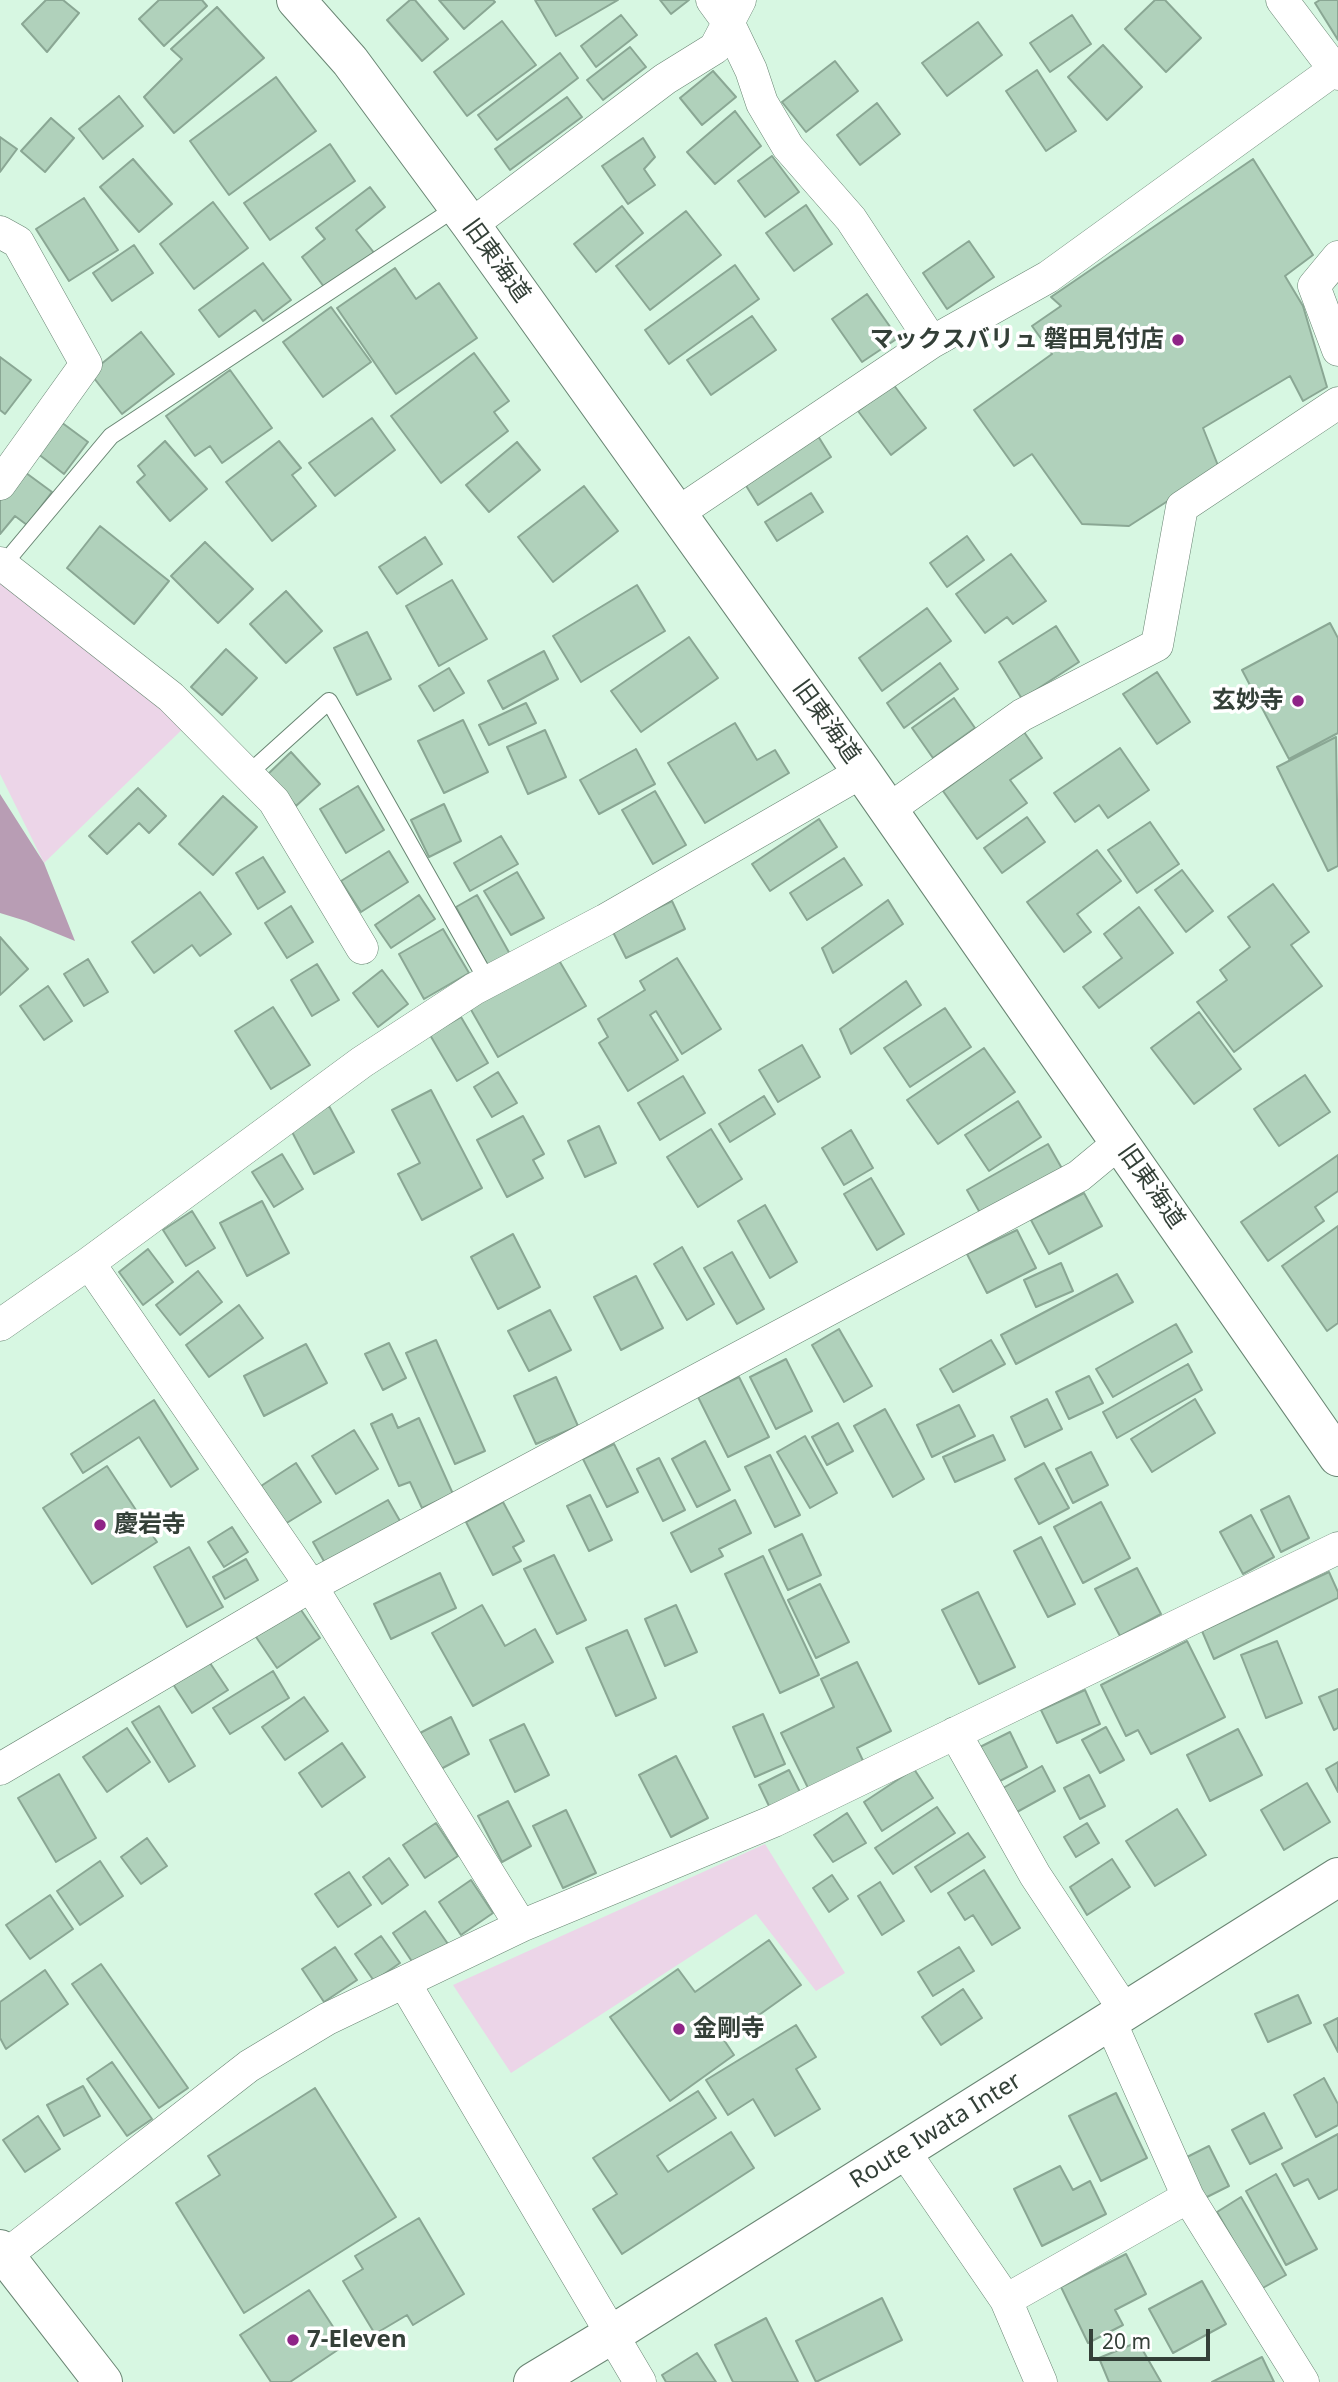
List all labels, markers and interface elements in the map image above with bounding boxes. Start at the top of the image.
street label: 旧東海道 [456,214,536,308]
place label: マックスバリュ 磐田見付店 [870,326,1164,354]
marker: マックスバリュ 磐田見付店 [1170,332,1186,348]
street label: 旧東海道 [786,675,866,769]
place label: 玄妙寺 [1212,687,1284,715]
marker: 玄妙寺 [1290,693,1306,709]
street label: 旧東海道 [1112,1139,1190,1235]
place label: 慶岩寺 [114,1511,186,1539]
marker: 慶岩寺 [92,1517,108,1533]
place label: 金剛寺 [693,2015,765,2043]
marker: 金剛寺 [671,2021,687,2037]
street label: Route Iwata Inter [845,2067,1027,2195]
scale bar [1093,2316,1214,2360]
place label: 7-Eleven [307,2326,406,2354]
text: 20 m [1102,2327,1151,2355]
marker: 7-Eleven [285,2332,301,2348]

